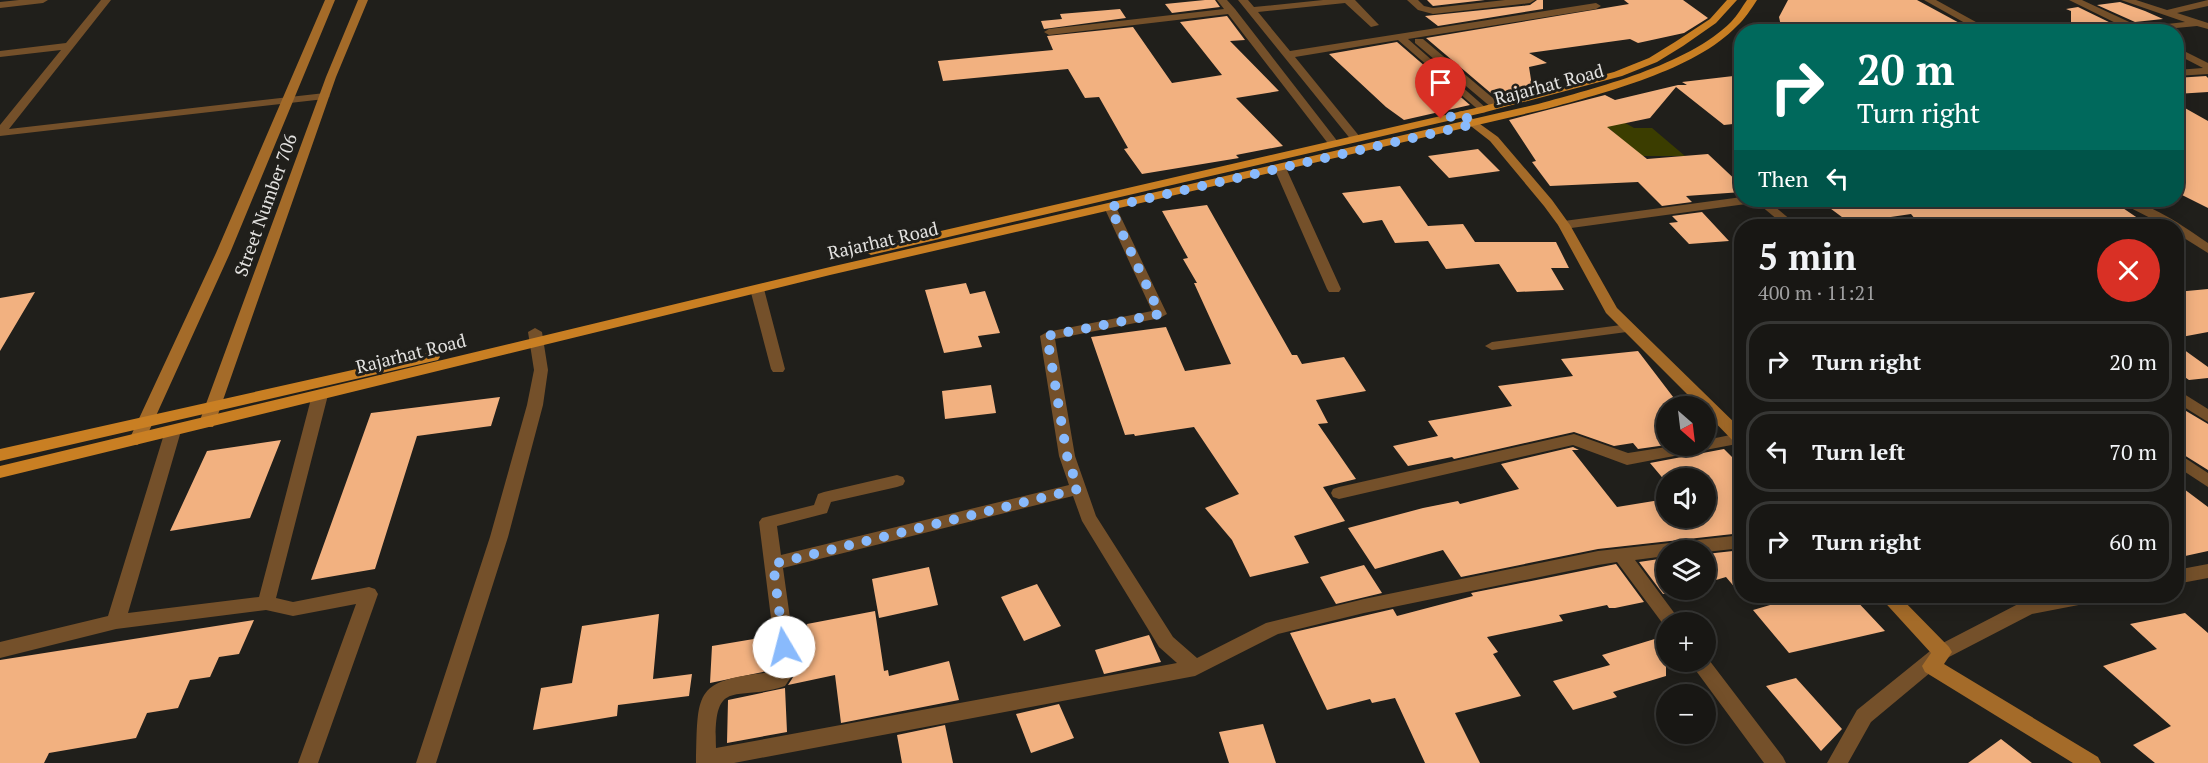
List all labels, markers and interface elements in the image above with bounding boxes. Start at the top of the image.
text: 20 m [1857,41,1955,97]
icon: right [1758,48,1836,126]
pin [1415,57,1466,119]
street label: Rajarhat Road [1491,58,1606,110]
icon: arrive [1424,66,1457,99]
text: Turn right [1857,95,1980,131]
street label: Street Number 706 [228,130,302,279]
icon: left [1821,162,1854,195]
text: Then [1758,164,1809,193]
street label: Rajarhat Road [825,216,940,264]
text: 5 min [1758,233,1856,280]
button: close [2097,239,2160,302]
text: 400 m · 11:21 [1758,279,1876,306]
street label: Rajarhat Road [353,328,468,378]
icon: right [1761,345,1794,378]
text: Turn right [1812,347,1921,376]
text: 20 m [2109,347,2157,376]
north arrow [1656,396,1716,456]
map controls [1656,396,1716,744]
icon: left [1761,435,1794,468]
text: Turn left [1812,437,1905,466]
text: 70 m [2109,437,2157,466]
button: sound [1656,468,1716,528]
icon: right [1761,525,1794,558]
text: Turn right [1812,527,1921,556]
text: 60 m [2109,527,2157,556]
button: layers [1656,540,1716,600]
button: + [1656,612,1716,672]
position arrow [752,615,816,679]
button: − [1656,684,1716,744]

